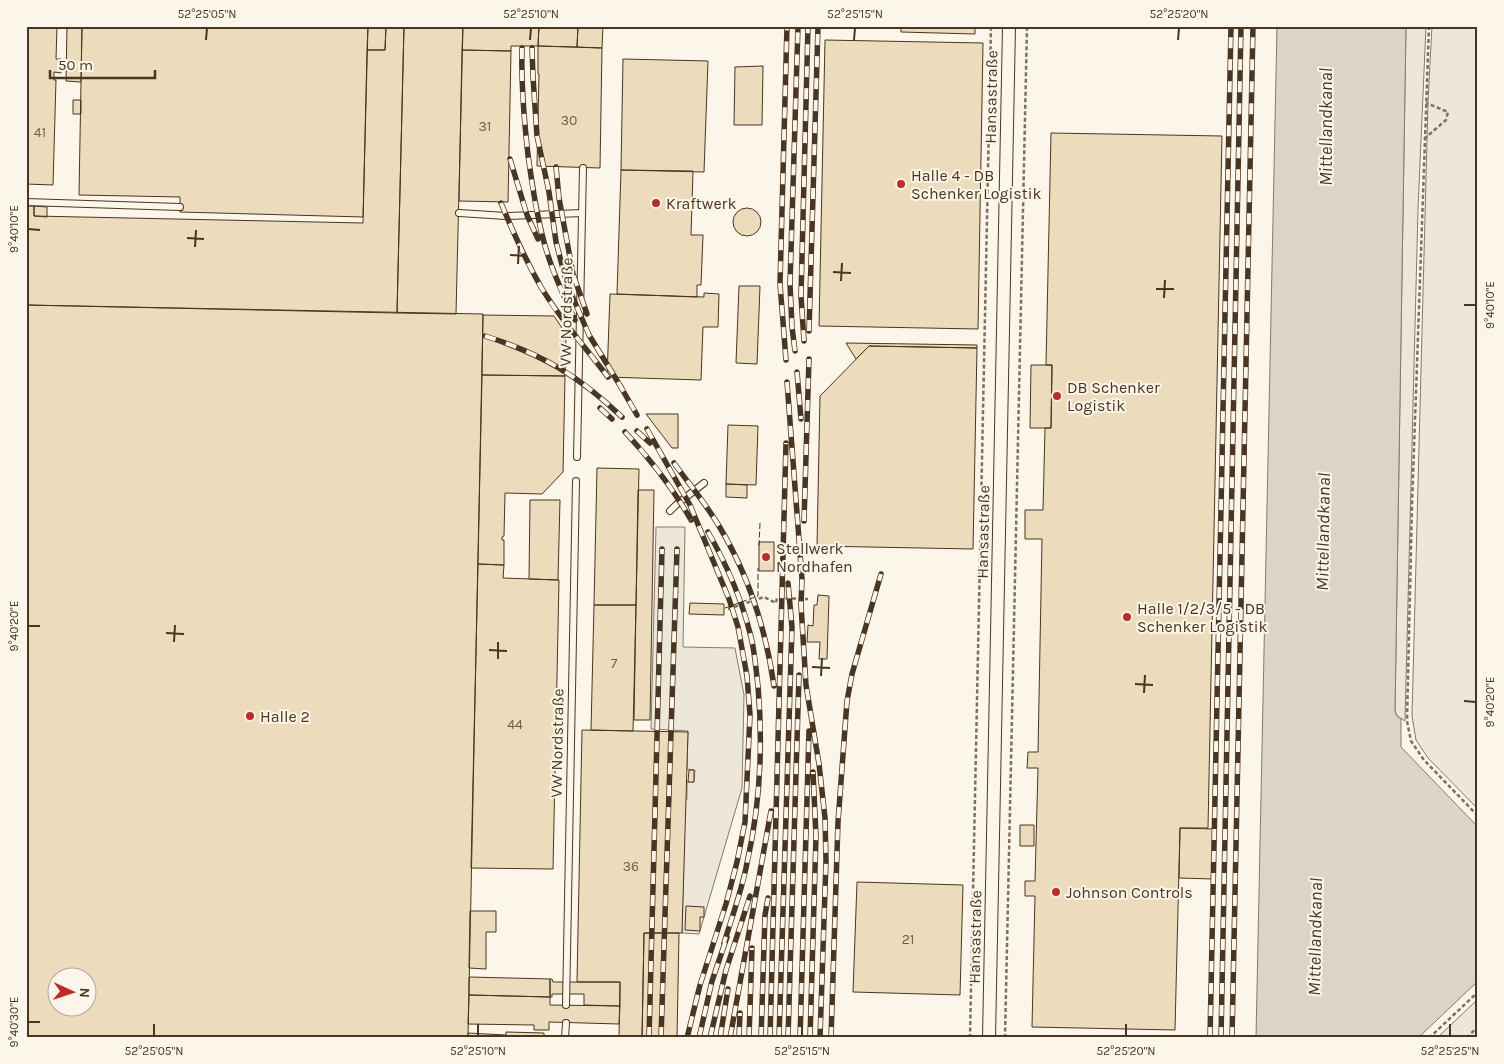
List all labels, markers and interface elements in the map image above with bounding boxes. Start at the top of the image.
text: 52°25'05"N [178,7,236,21]
text: 52°25'10"N [503,7,559,21]
text: 52°25'15"N [827,7,883,21]
text: 52°25'20"N [1149,7,1209,21]
scale bar [50,48,155,80]
street label: Hansastraße [981,50,1001,144]
text: 50 m [58,56,93,74]
water label: Mittellandkanal [1315,67,1337,186]
house number: 30 [561,112,577,129]
house number: 31 [479,118,491,135]
house number: 41 [34,124,46,141]
place label: Halle 4 - DB Schenker Logistik [911,166,1042,203]
marker: Halle 4 - DB Schenker Logistik [895,178,907,190]
place label: Kraftwerk [666,194,736,213]
marker: Kraftwerk [650,197,662,209]
text: 9°40'10"E [7,205,21,253]
street label: VW Nordstraße [556,257,576,367]
text: 9°40'10"E [1483,281,1497,329]
place label: DB Schenker Logistik [1067,378,1160,415]
marker: DB Schenker Logistik [1051,390,1063,402]
water label: Mittellandkanal [1311,472,1335,591]
street label: Hansastraße [973,485,993,579]
place label: Stellwerk Nordhafen [776,539,853,576]
marker: Stellwerk Nordhafen [760,551,772,563]
place label: Halle 1/2/3/5 - DB Schenker Logistik [1137,599,1268,636]
text: 9°40'20"E [7,601,21,651]
marker: Halle 1/2/3/5 - DB Schenker Logistik [1121,611,1133,623]
house number: 7 [611,655,618,672]
text: 9°40'20"E [1483,677,1497,727]
street label: VW Nordstraße [547,688,567,798]
place label: Halle 2 [260,707,310,726]
marker: Halle 2 [244,710,256,722]
house number: 44 [507,716,523,733]
house number: 36 [623,858,639,875]
water label: Mittellandkanal [1303,877,1327,996]
place label: Johnson Controls [1066,883,1193,902]
marker: Johnson Controls [1050,886,1062,898]
street label: Hansastraße [965,890,985,984]
house number: 21 [902,931,914,948]
north arrow [48,966,98,1016]
text: N [76,987,93,998]
text: 9°40'30"E [7,996,21,1048]
text: 52°25'05"N [125,1044,183,1058]
text: 52°25'10"N [450,1044,506,1058]
text: 52°25'15"N [774,1044,830,1058]
text: 52°25'20"N [1096,1044,1156,1058]
text: 52°25'25"N [1421,1044,1479,1058]

